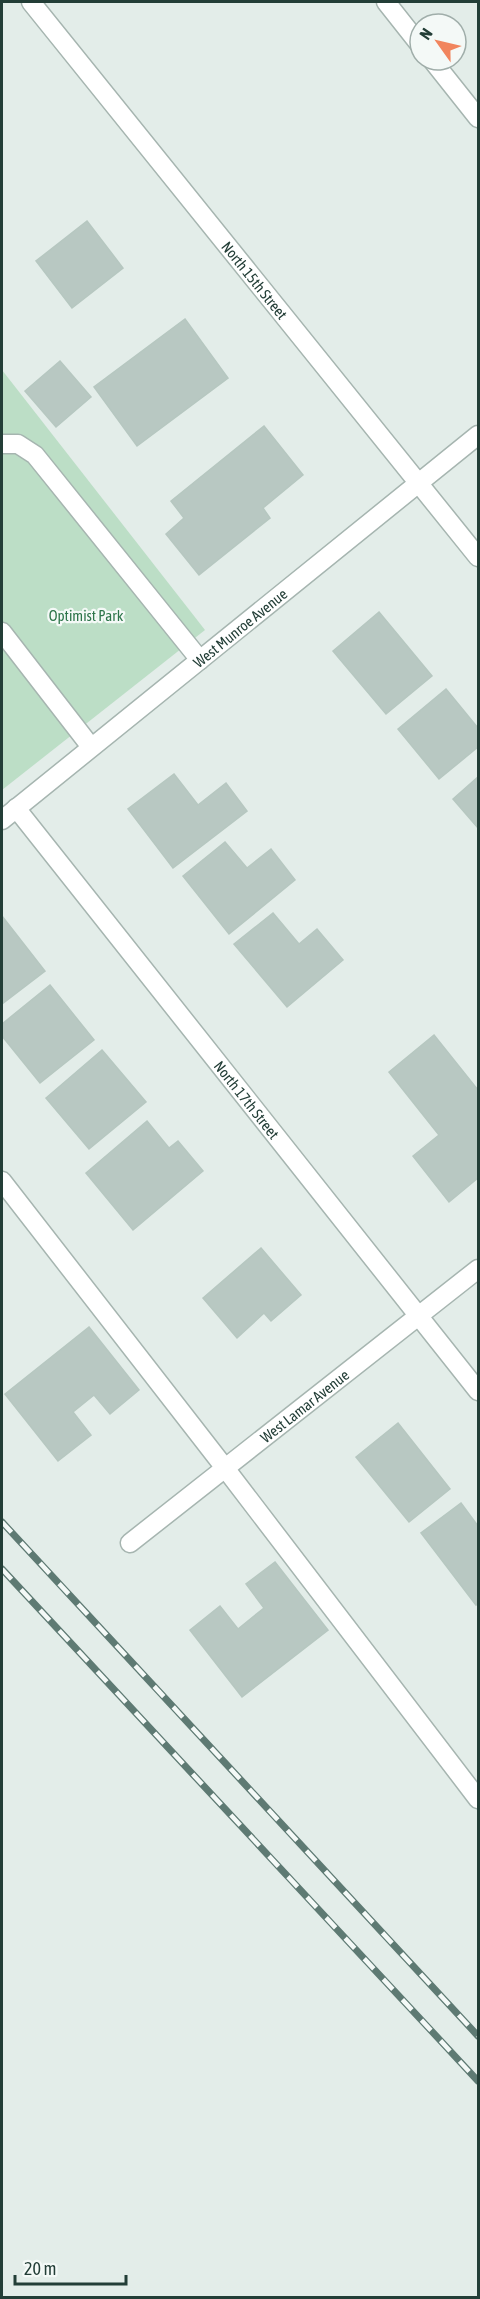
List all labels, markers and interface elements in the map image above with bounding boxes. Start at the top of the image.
north arrow [408,12,468,72]
text: N [415,25,436,43]
street label: North 15th Street [219,238,291,322]
street label: West Munroe Avenue [190,585,290,670]
park label: Optimist Park [49,607,124,624]
street label: North 17th Street [211,1057,283,1142]
street label: West Lamar Avenue [257,1366,352,1446]
scale bar [15,2248,126,2286]
text: 20 m [24,2258,56,2279]

